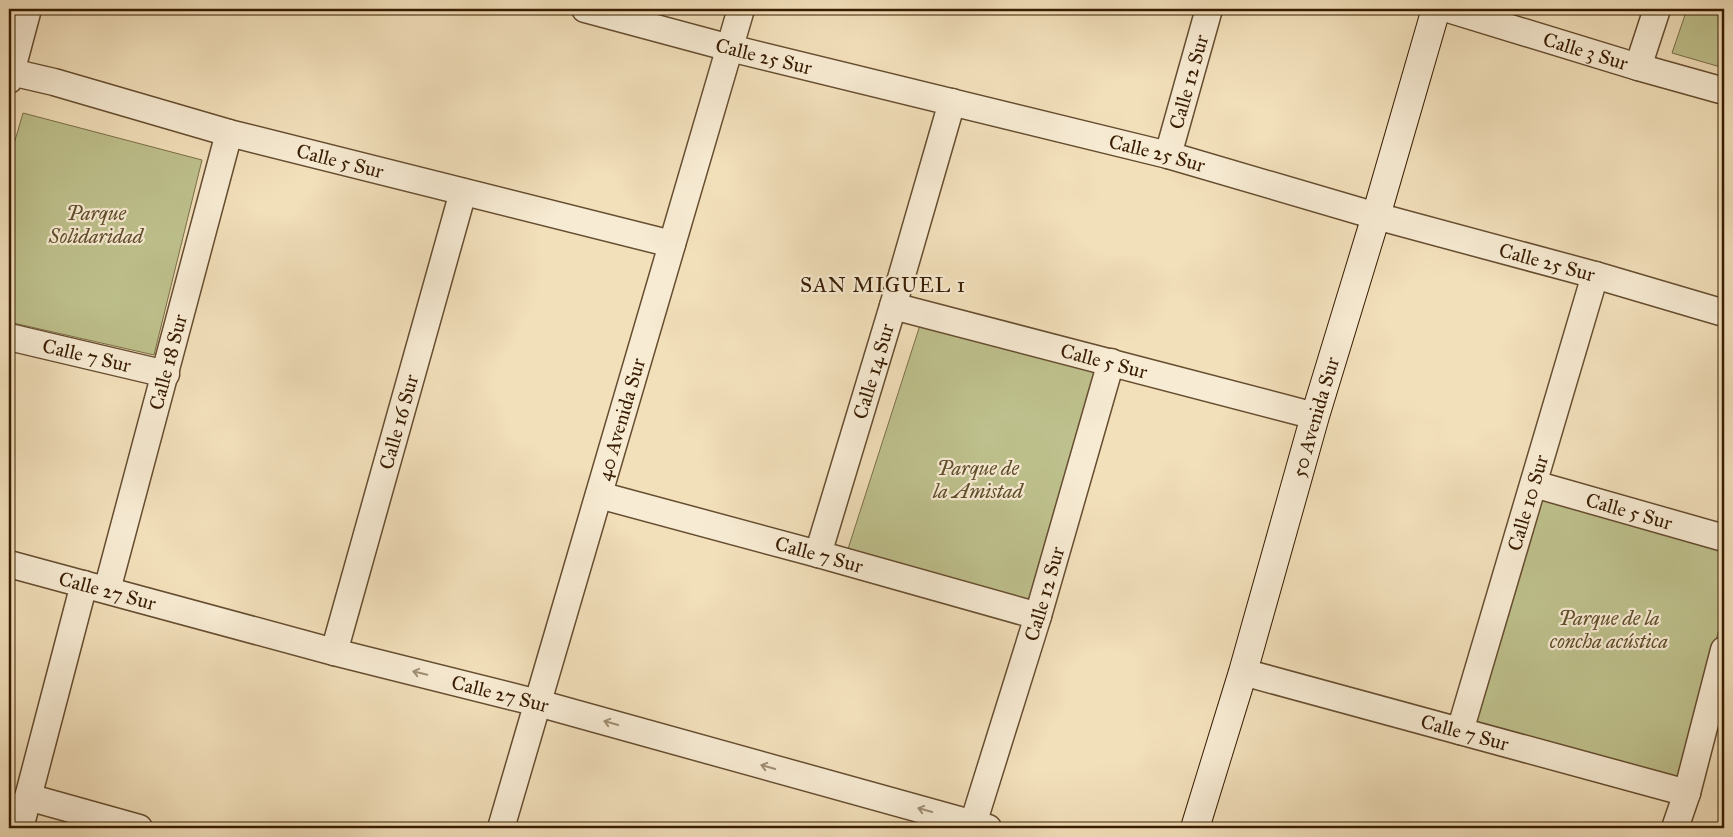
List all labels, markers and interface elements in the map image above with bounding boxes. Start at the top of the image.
street label: Calle 3 Sur [1540,27,1632,75]
street label: Calle 12 Sur [1164,31,1213,132]
street label: Calle 25 Sur [713,33,815,80]
street label: Calle 25 Sur [1107,129,1209,177]
street label: Calle 5 Sur [294,138,387,183]
park label: Parque Solidaridad [48,201,145,248]
street label: Calle 25 Sur [1496,238,1598,287]
district label: SAN MIGUEL 1 [800,272,966,298]
street label: Calle 18 Sur [144,311,192,412]
street label: Calle 14 Sur [848,320,899,422]
street label: Calle 7 Sur [40,333,134,377]
street label: Calle 5 Sur [1058,338,1150,384]
street label: 50 Avenida Sur [1286,354,1344,480]
street label: 40 Avenida Sur [592,355,650,483]
street label: Calle 16 Sur [374,371,423,472]
street label: Calle 10 Sur [1502,451,1553,554]
park label: Parque de la Amistad [932,456,1025,503]
street label: Calle 5 Sur [1583,487,1676,535]
street label: Calle 7 Sur [772,531,866,578]
street label: Calle 12 Sur [1019,543,1069,644]
street label: Calle 27 Sur [56,566,159,615]
park label: Parque de la concha acústica [1550,606,1668,653]
one-way arrow [413,668,429,677]
street label: Calle 27 Sur [449,670,552,718]
street label: Calle 7 Sur [1418,709,1512,756]
one-way arrow [604,718,620,727]
one-way arrow [760,761,776,771]
one-way arrow [917,805,933,814]

